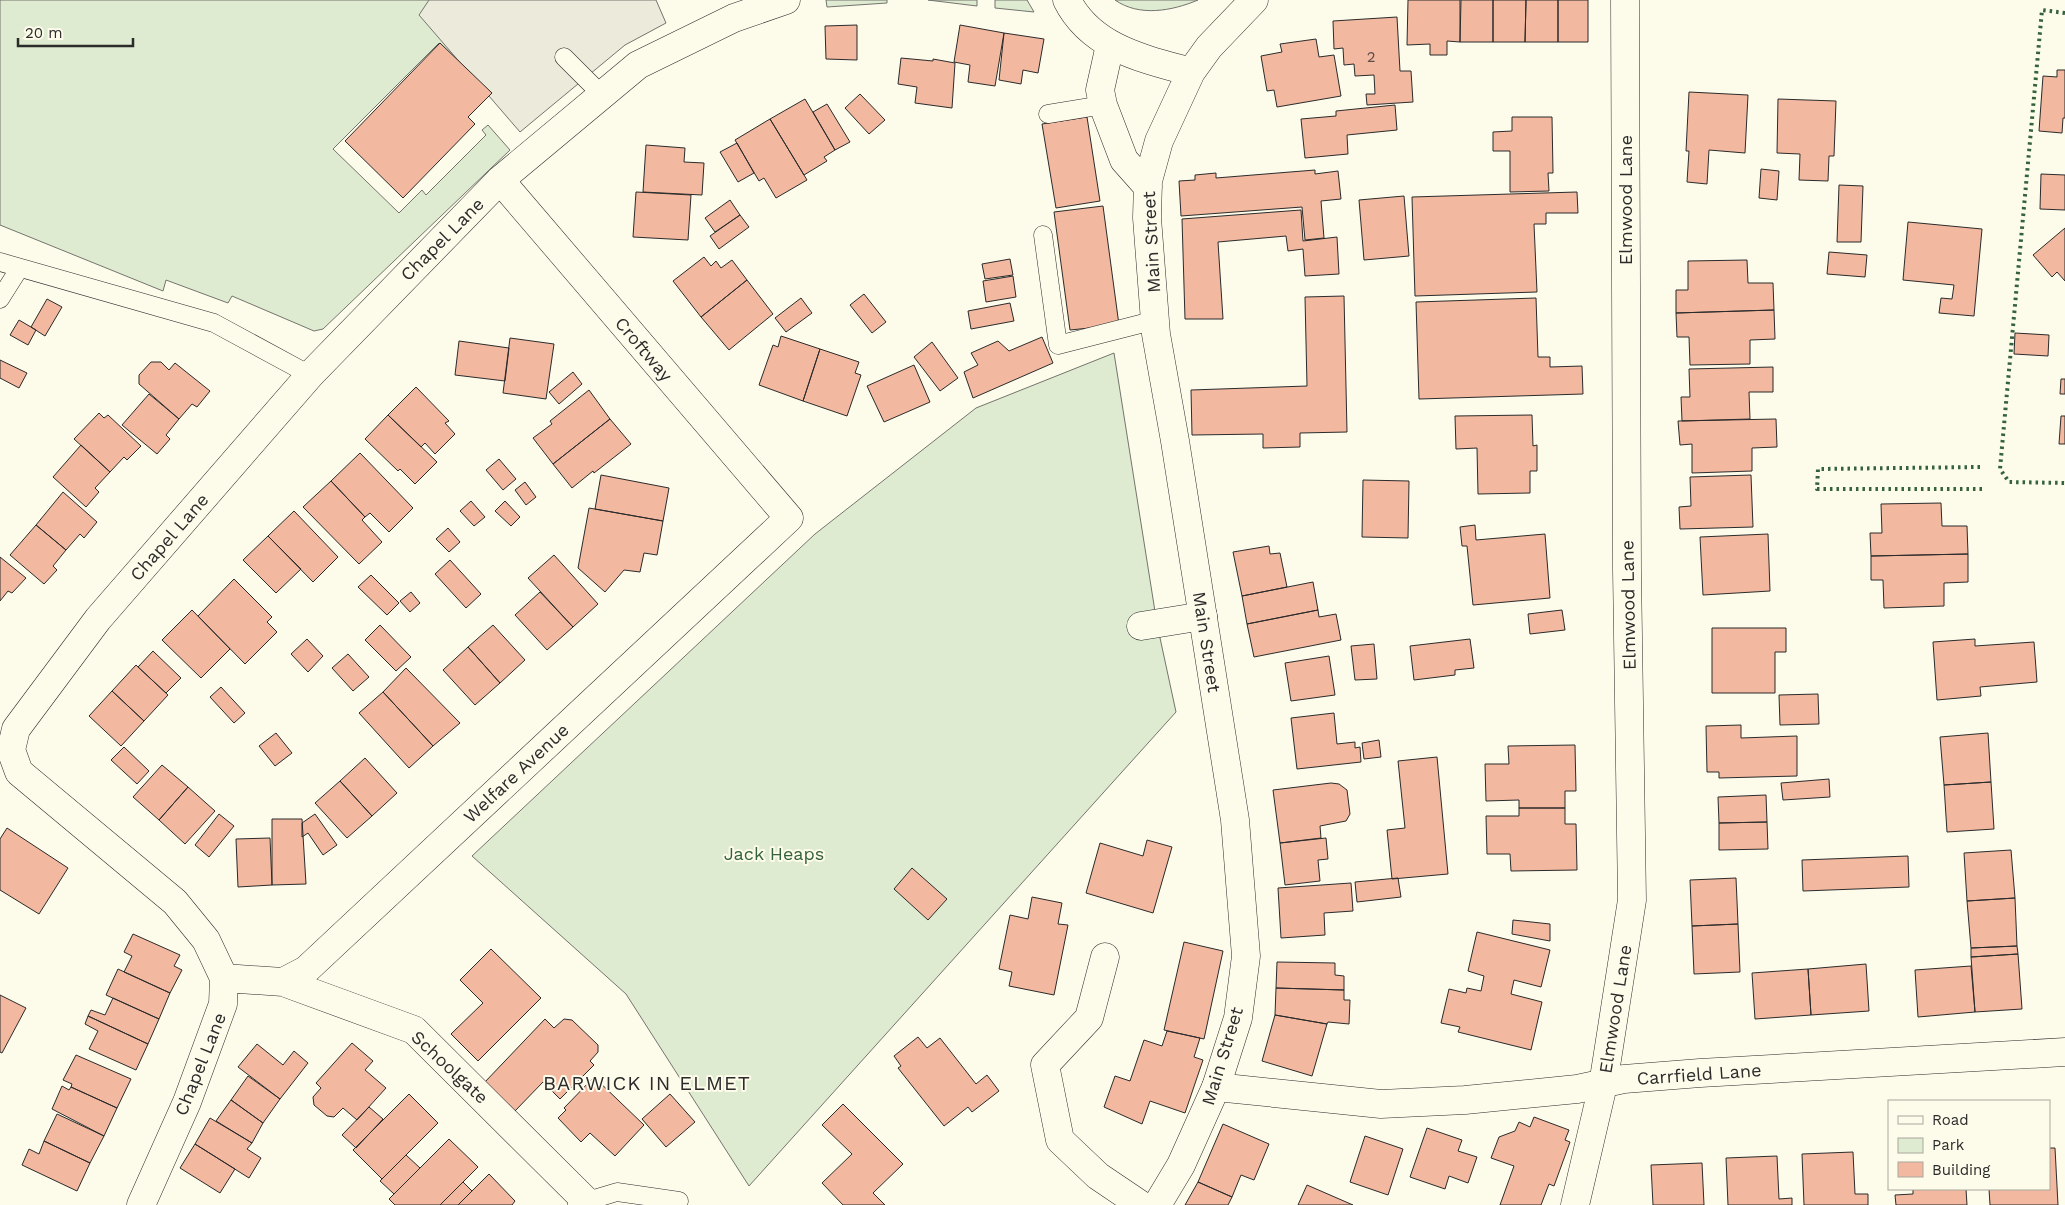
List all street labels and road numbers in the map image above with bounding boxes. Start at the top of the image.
street label: Elmwood Lane [1615,135,1636,265]
street label: Main Street [1138,190,1164,293]
street label: Chapel Lane [396,193,488,285]
street label: Croftway [611,313,677,386]
street label: Chapel Lane [125,489,213,585]
street label: Elmwood Lane [1616,540,1640,670]
street label: Main Street [1189,590,1225,694]
street label: Welfare Avenue [459,719,573,827]
street label: Elmwood Lane [1594,943,1636,1075]
street label: Main Street [1197,1004,1247,1108]
street label: Chapel Lane [170,1010,230,1118]
street label: Schoolgate [407,1026,493,1108]
street label: Carrfield Lane [1636,1059,1762,1089]

